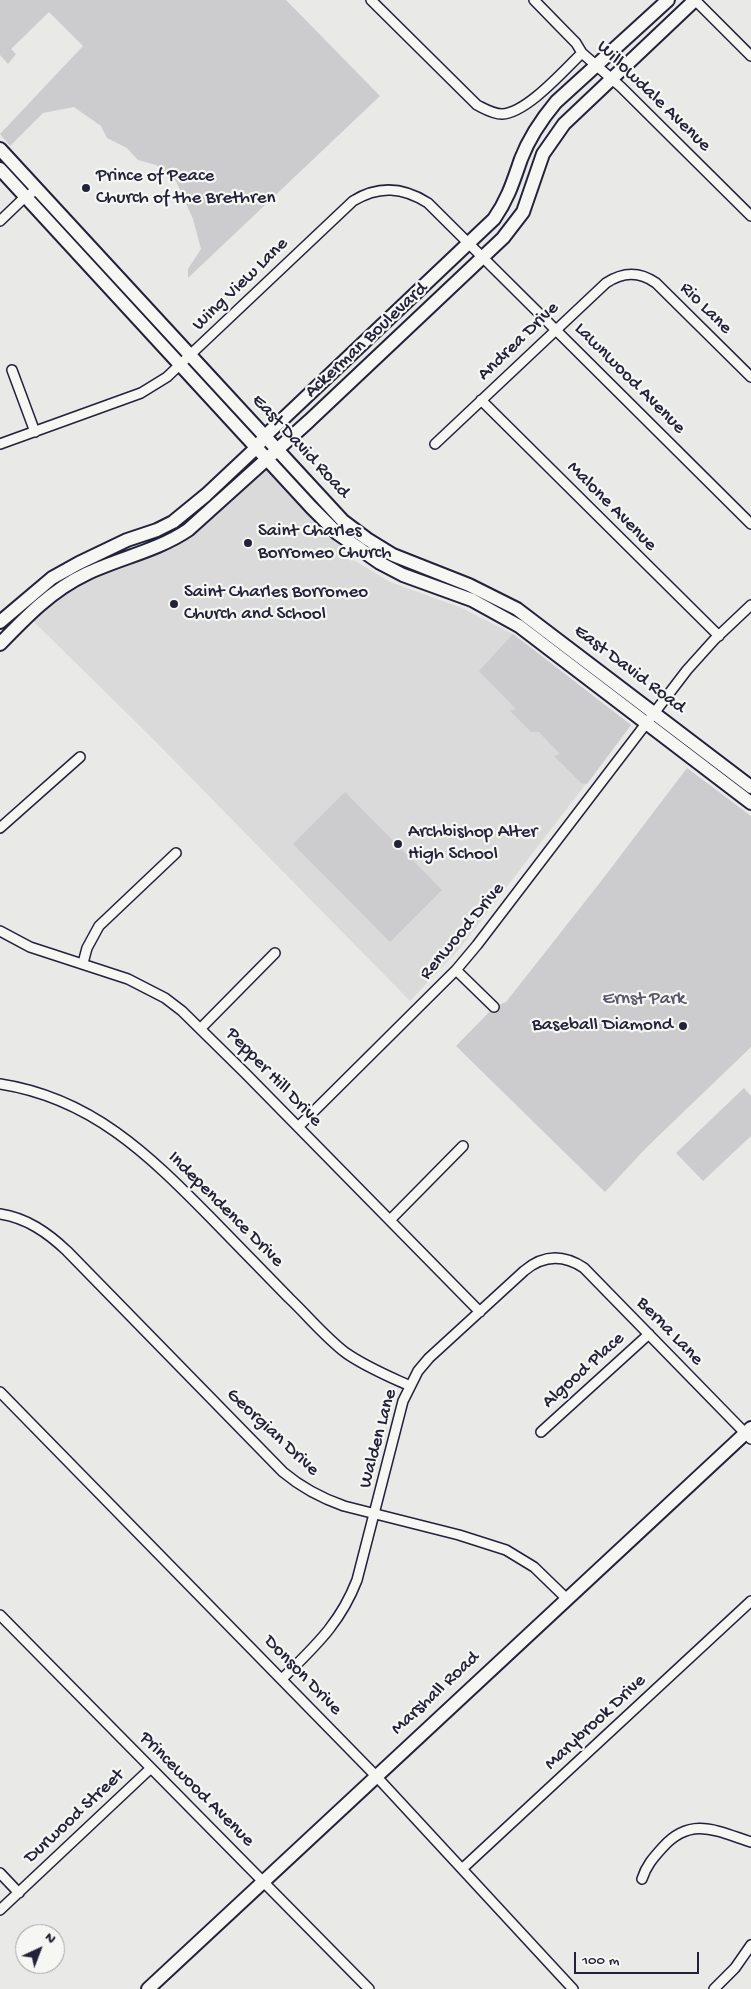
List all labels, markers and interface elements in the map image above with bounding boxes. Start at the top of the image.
street label: Willowdale Avenue [591,37,715,157]
place label: Prince of Peace Church of the Brethren [96,166,276,210]
marker: Prince of Peace Church of the Brethren [80,182,92,194]
street label: Wing View Lane [188,234,294,336]
street label: Ackerman Boulevard [301,278,433,404]
street label: Rio Lane [674,278,736,340]
street label: Andrea Drive [474,298,564,386]
street label: Lawnwood Avenue [568,318,690,440]
street label: East David Road [246,390,354,504]
street label: Malone Avenue [561,457,661,557]
place label: Saint Charles Borromeo Church [258,521,391,565]
marker: Saint Charles Borromeo Church [242,537,254,549]
place label: Saint Charles Borromeo Church and School [184,582,368,626]
marker: Saint Charles Borromeo Church and School [168,598,180,610]
street label: East David Road [569,621,689,719]
place label: Archbishop Alter High School [408,822,537,866]
marker: Archbishop Alter High School [392,838,404,850]
street label: Renwood Drive [416,879,510,985]
park label: Ernst Park [602,989,686,1011]
place label: Baseball Diamond [532,1015,673,1037]
marker: Baseball Diamond [677,1020,689,1032]
street label: Pepper Hill Drive [220,1024,326,1132]
street label: Independence Drive [162,1147,288,1273]
street label: Berna Lane [631,1293,707,1371]
street label: Algood Place [538,1328,630,1414]
street label: Georgian Drive [221,1384,323,1482]
street label: Walden Lane [355,1387,403,1491]
street label: Donson Drive [258,1631,346,1721]
street label: Marshall Road [387,1647,485,1741]
street label: Marybrook Drive [540,1670,652,1776]
street label: Princewood Avenue [134,1728,258,1852]
street label: Durwood Street [20,1765,130,1869]
north arrow [15,1924,65,1974]
text: N [41,1929,59,1948]
scale bar [576,1942,701,1974]
text: 100 m [582,1952,619,1970]

